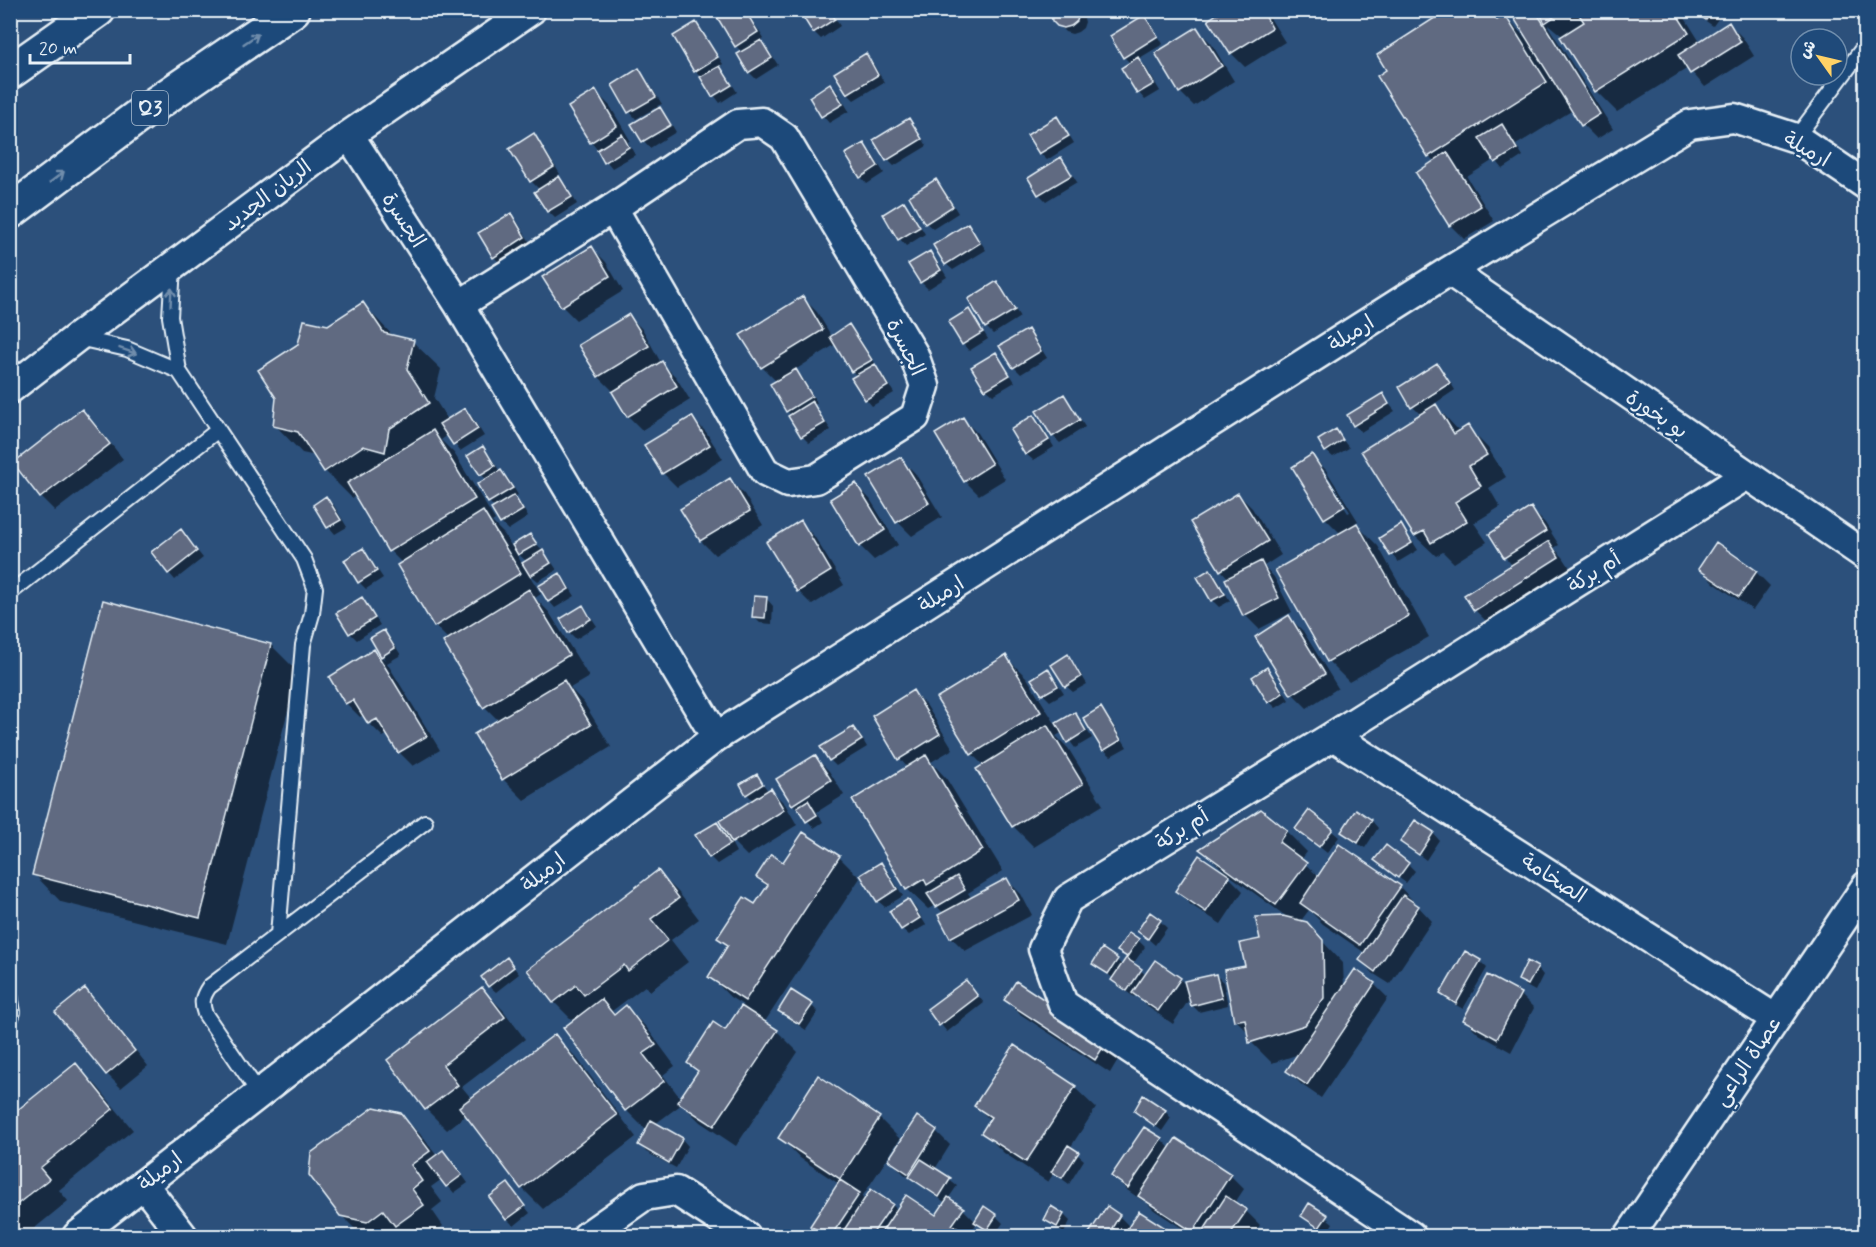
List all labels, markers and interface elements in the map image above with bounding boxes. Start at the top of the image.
scale bar [30,27,130,65]
north arrow [1789,27,1849,87]
one-way arrow [242,33,259,46]
text: ش [1794,36,1821,63]
text: 20 m [39,37,77,61]
road number: Q3 [132,91,168,125]
street label: ارميلة [1778,125,1835,174]
street label: الريان الجديد [218,153,318,238]
one-way arrow [49,170,65,183]
street label: الجسرة [375,187,432,254]
one-way arrow [166,288,177,308]
street label: ارميلة [1323,309,1380,359]
street label: الجسرة [879,314,931,381]
one-way arrow [118,346,137,357]
street label: بو بخورة [1620,384,1693,446]
street label: أم بركة [1562,546,1627,601]
street label: ارميلة [913,570,970,620]
street label: أم بركة [1150,803,1215,858]
street label: ارميلة [515,847,572,899]
street label: الصخامة [1515,847,1592,910]
street label: عصاة الراعي [1708,1011,1791,1114]
street label: ارميلة [132,1146,189,1198]

